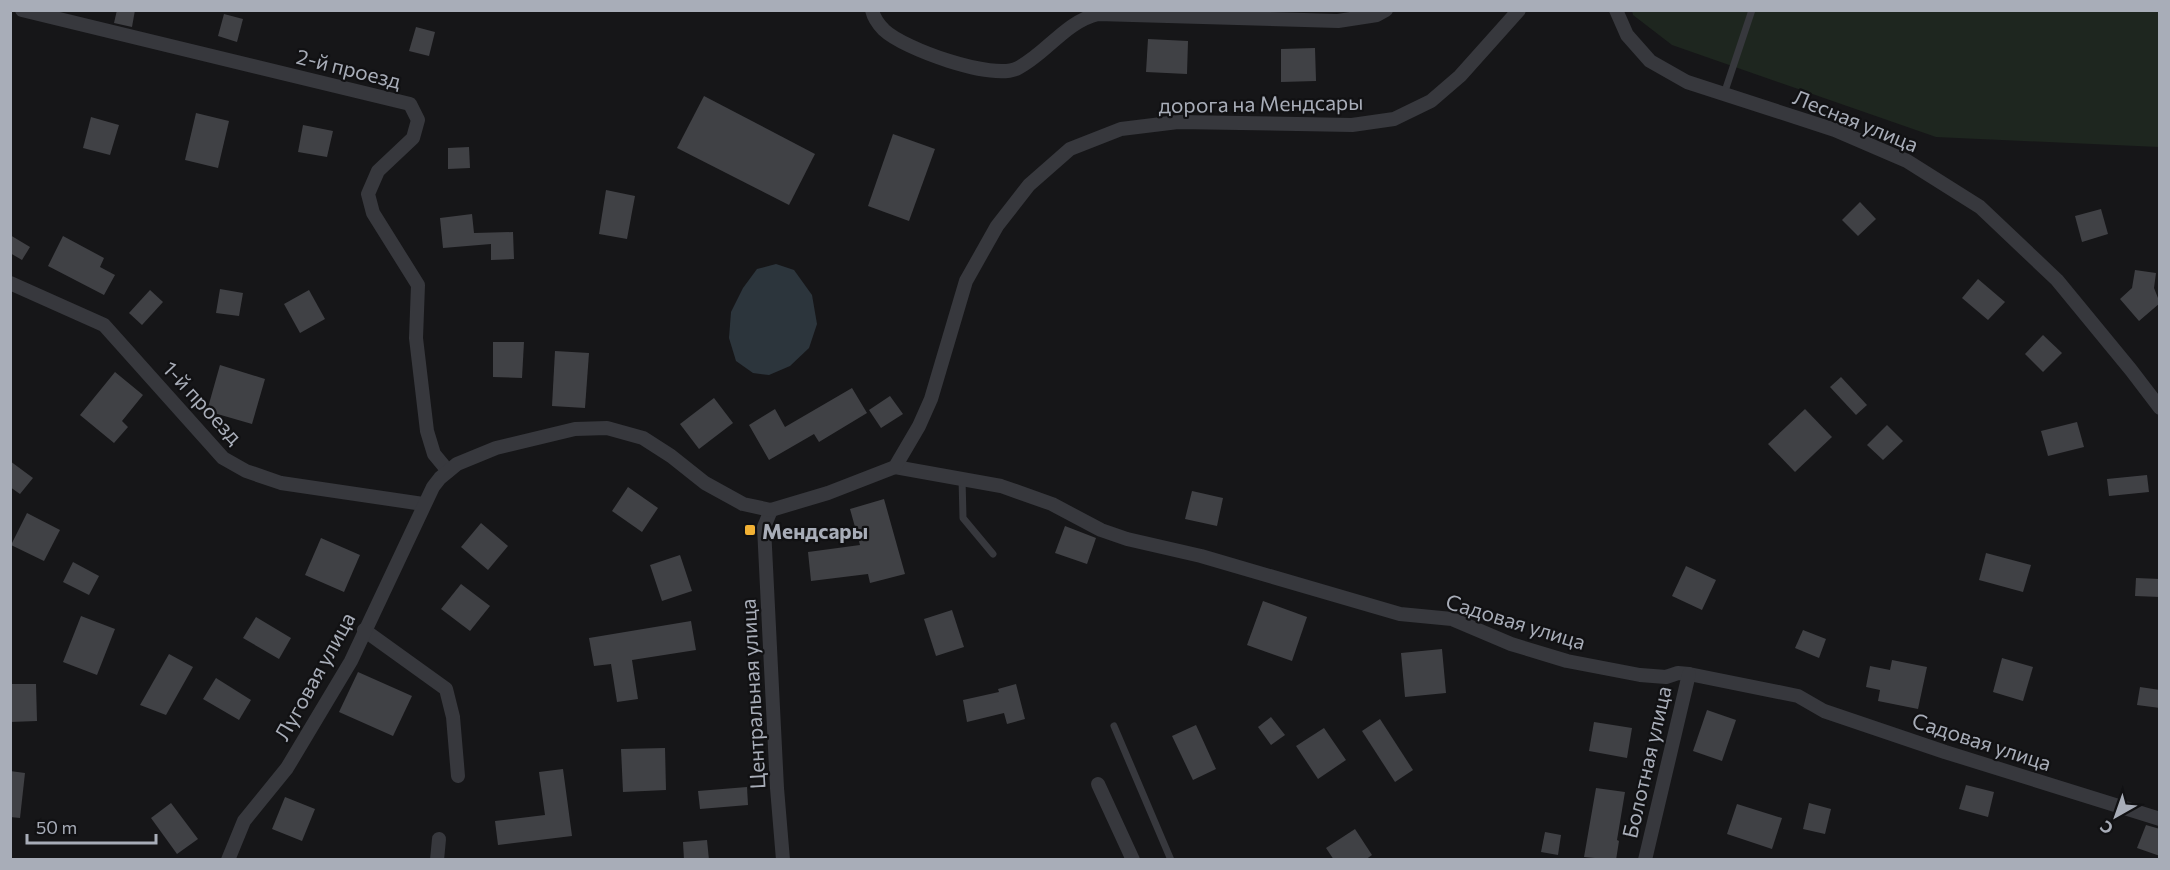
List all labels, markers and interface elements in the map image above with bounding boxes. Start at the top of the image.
street label: 2-й проезд [294,43,404,93]
street label: Лесная улица [1790,84,1922,156]
street label: дорога на Мендсары [1158,89,1364,117]
street label: 1-й проезд [158,355,248,449]
place label: Мендсары [762,518,868,543]
marker: Мендсары [743,523,757,537]
street label: Садовая улица [1443,588,1589,654]
street label: Центральная улица [735,598,769,790]
street label: Луговая улица [268,608,360,744]
street label: Болотная улица [1616,684,1676,840]
street label: Садовая улица [1909,707,2055,775]
north arrow [2086,786,2146,846]
scale bar [27,807,156,845]
text: 50 m [36,816,77,838]
text: С [2096,817,2116,839]

